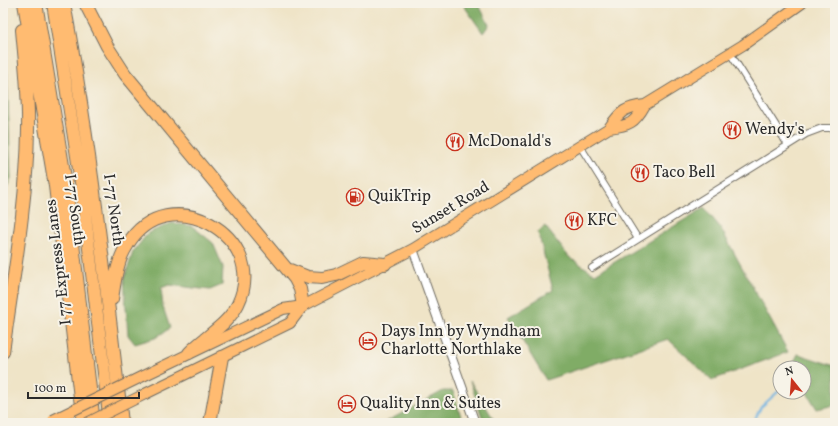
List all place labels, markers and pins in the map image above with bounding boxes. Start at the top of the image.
place label: Wendy's [745,119,805,141]
restaurant icon: Wendy's [722,120,742,140]
place label: McDonald's [468,131,551,153]
restaurant icon: McDonald's [445,132,465,152]
place label: Taco Bell [653,162,716,184]
restaurant icon: Taco Bell [630,163,650,183]
place label: QuikTrip [368,186,431,208]
fuel station icon: QuikTrip [345,187,365,207]
place label: KFC [587,210,617,232]
restaurant icon: KFC [564,211,584,231]
place label: Days Inn by Wyndham Charlotte Northlake [381,321,541,361]
hotel icon: Days Inn by Wyndham Charlotte Northlake [358,331,378,351]
place label: Quality Inn & Suites [360,393,501,415]
hotel icon: Quality Inn & Suites [337,394,357,414]

